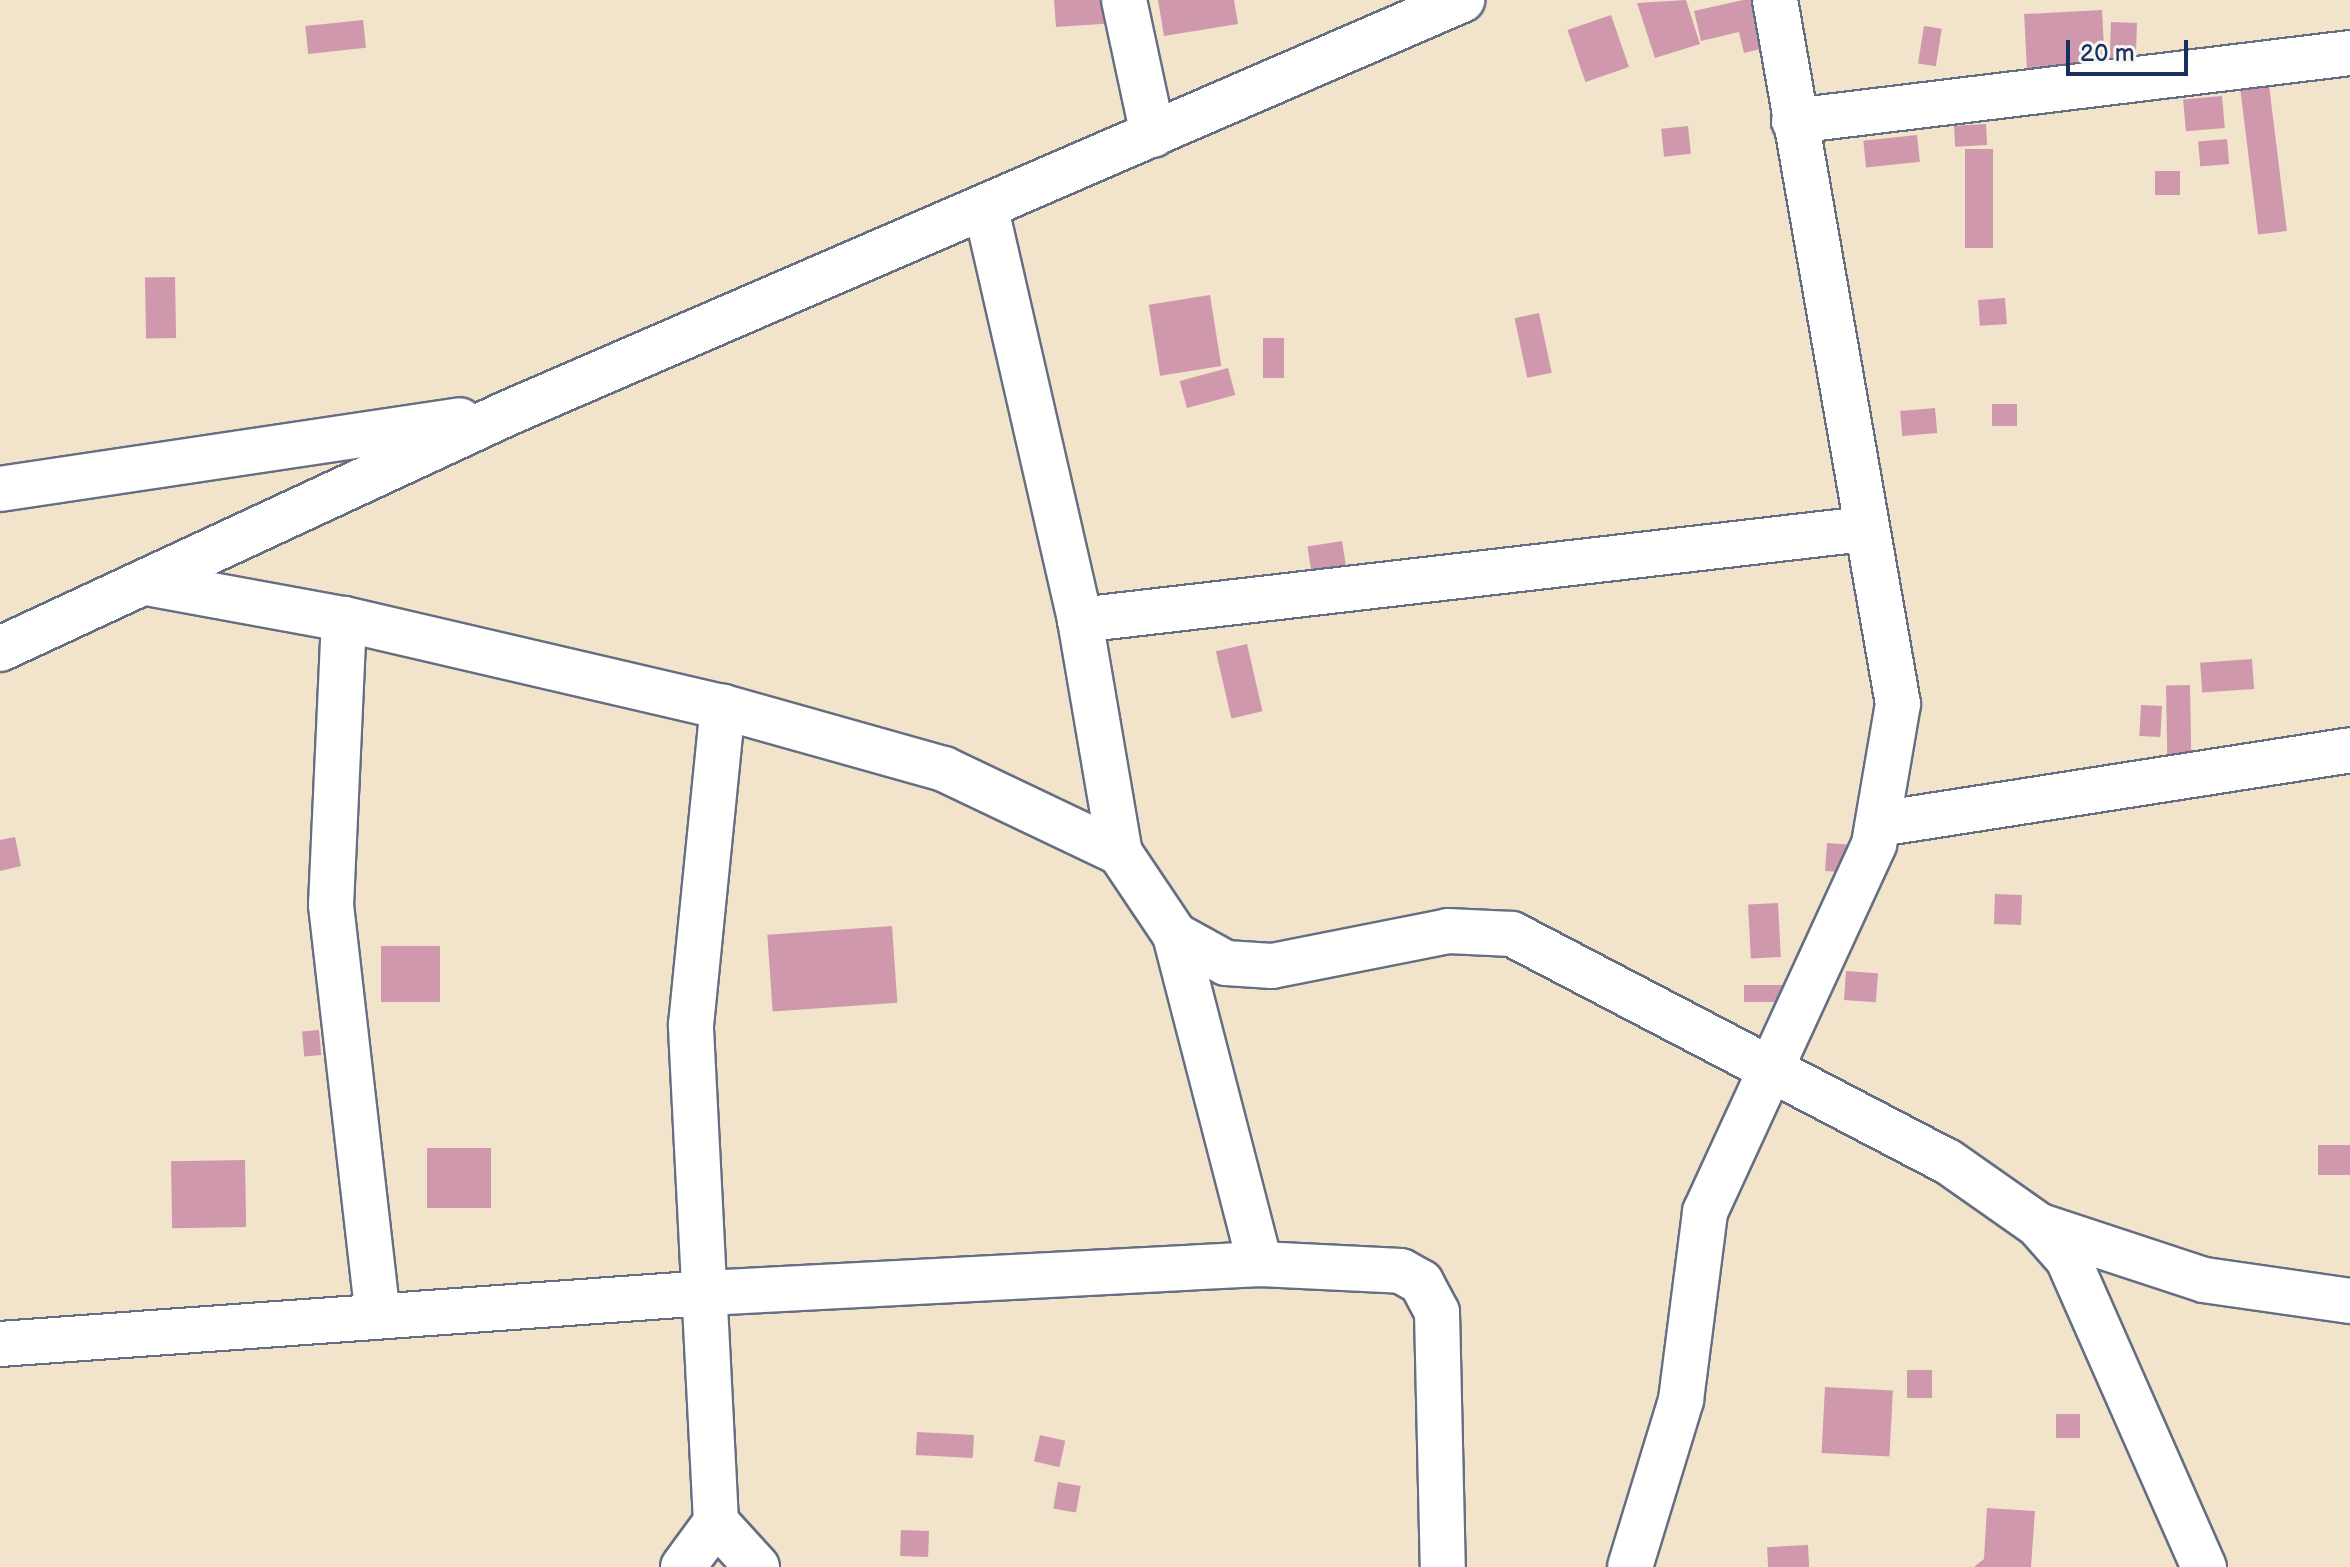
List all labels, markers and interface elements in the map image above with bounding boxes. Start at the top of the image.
scale bar [2070,24,2192,74]
text: 20 m [2080,39,2135,68]

